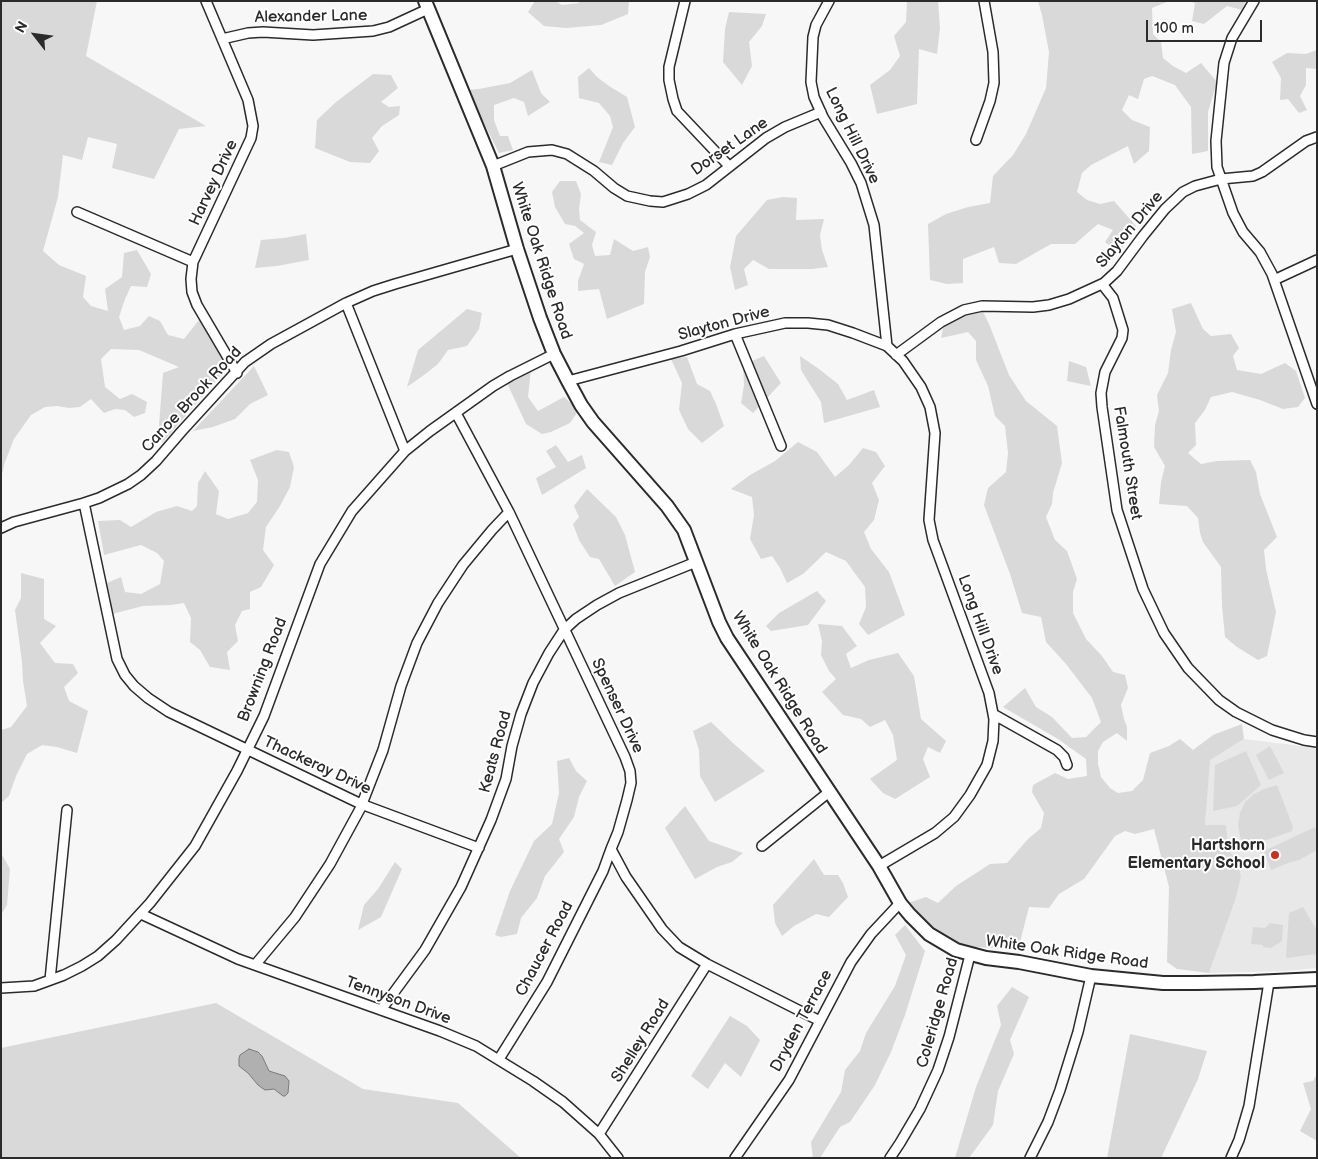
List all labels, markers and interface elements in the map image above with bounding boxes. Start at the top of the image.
street label: Alexander Lane [255,6,367,28]
north arrow [10,10,60,60]
scale bar [1148,10,1264,42]
text: N [12,18,32,36]
text: 100 m [1154,19,1194,38]
street label: Long Hill Drive [820,85,884,187]
street label: Dorset Lane [688,114,772,180]
street label: Harvey Drive [186,137,242,229]
street label: White Oak Ridge Road [507,180,575,342]
street label: Slayton Drive [1092,188,1168,272]
street label: Slayton Drive [676,303,772,345]
street label: Canoe Brook Road [138,343,246,457]
street label: Falmouth Street [1109,405,1145,521]
street label: Long Hill Drive [953,572,1007,678]
street label: White Oak Ridge Road [727,608,831,758]
street label: Browning Road [234,615,292,725]
street label: Spenser Drive [587,655,647,757]
street label: Keats Road [476,709,516,795]
street label: Thackeray Drive [260,733,374,799]
place label: Hartshorn Elementary School [1128,836,1265,874]
marker: Hartshorn Elementary School [1269,849,1281,861]
street label: Chaucer Road [512,898,578,1000]
street label: White Oak Ridge Road [984,932,1150,974]
street label: Coleridge Road [913,956,963,1070]
street label: Dryden Terrace [767,967,837,1075]
street label: Tennyson Drive [343,973,453,1029]
street label: Shelley Road [608,996,674,1086]

